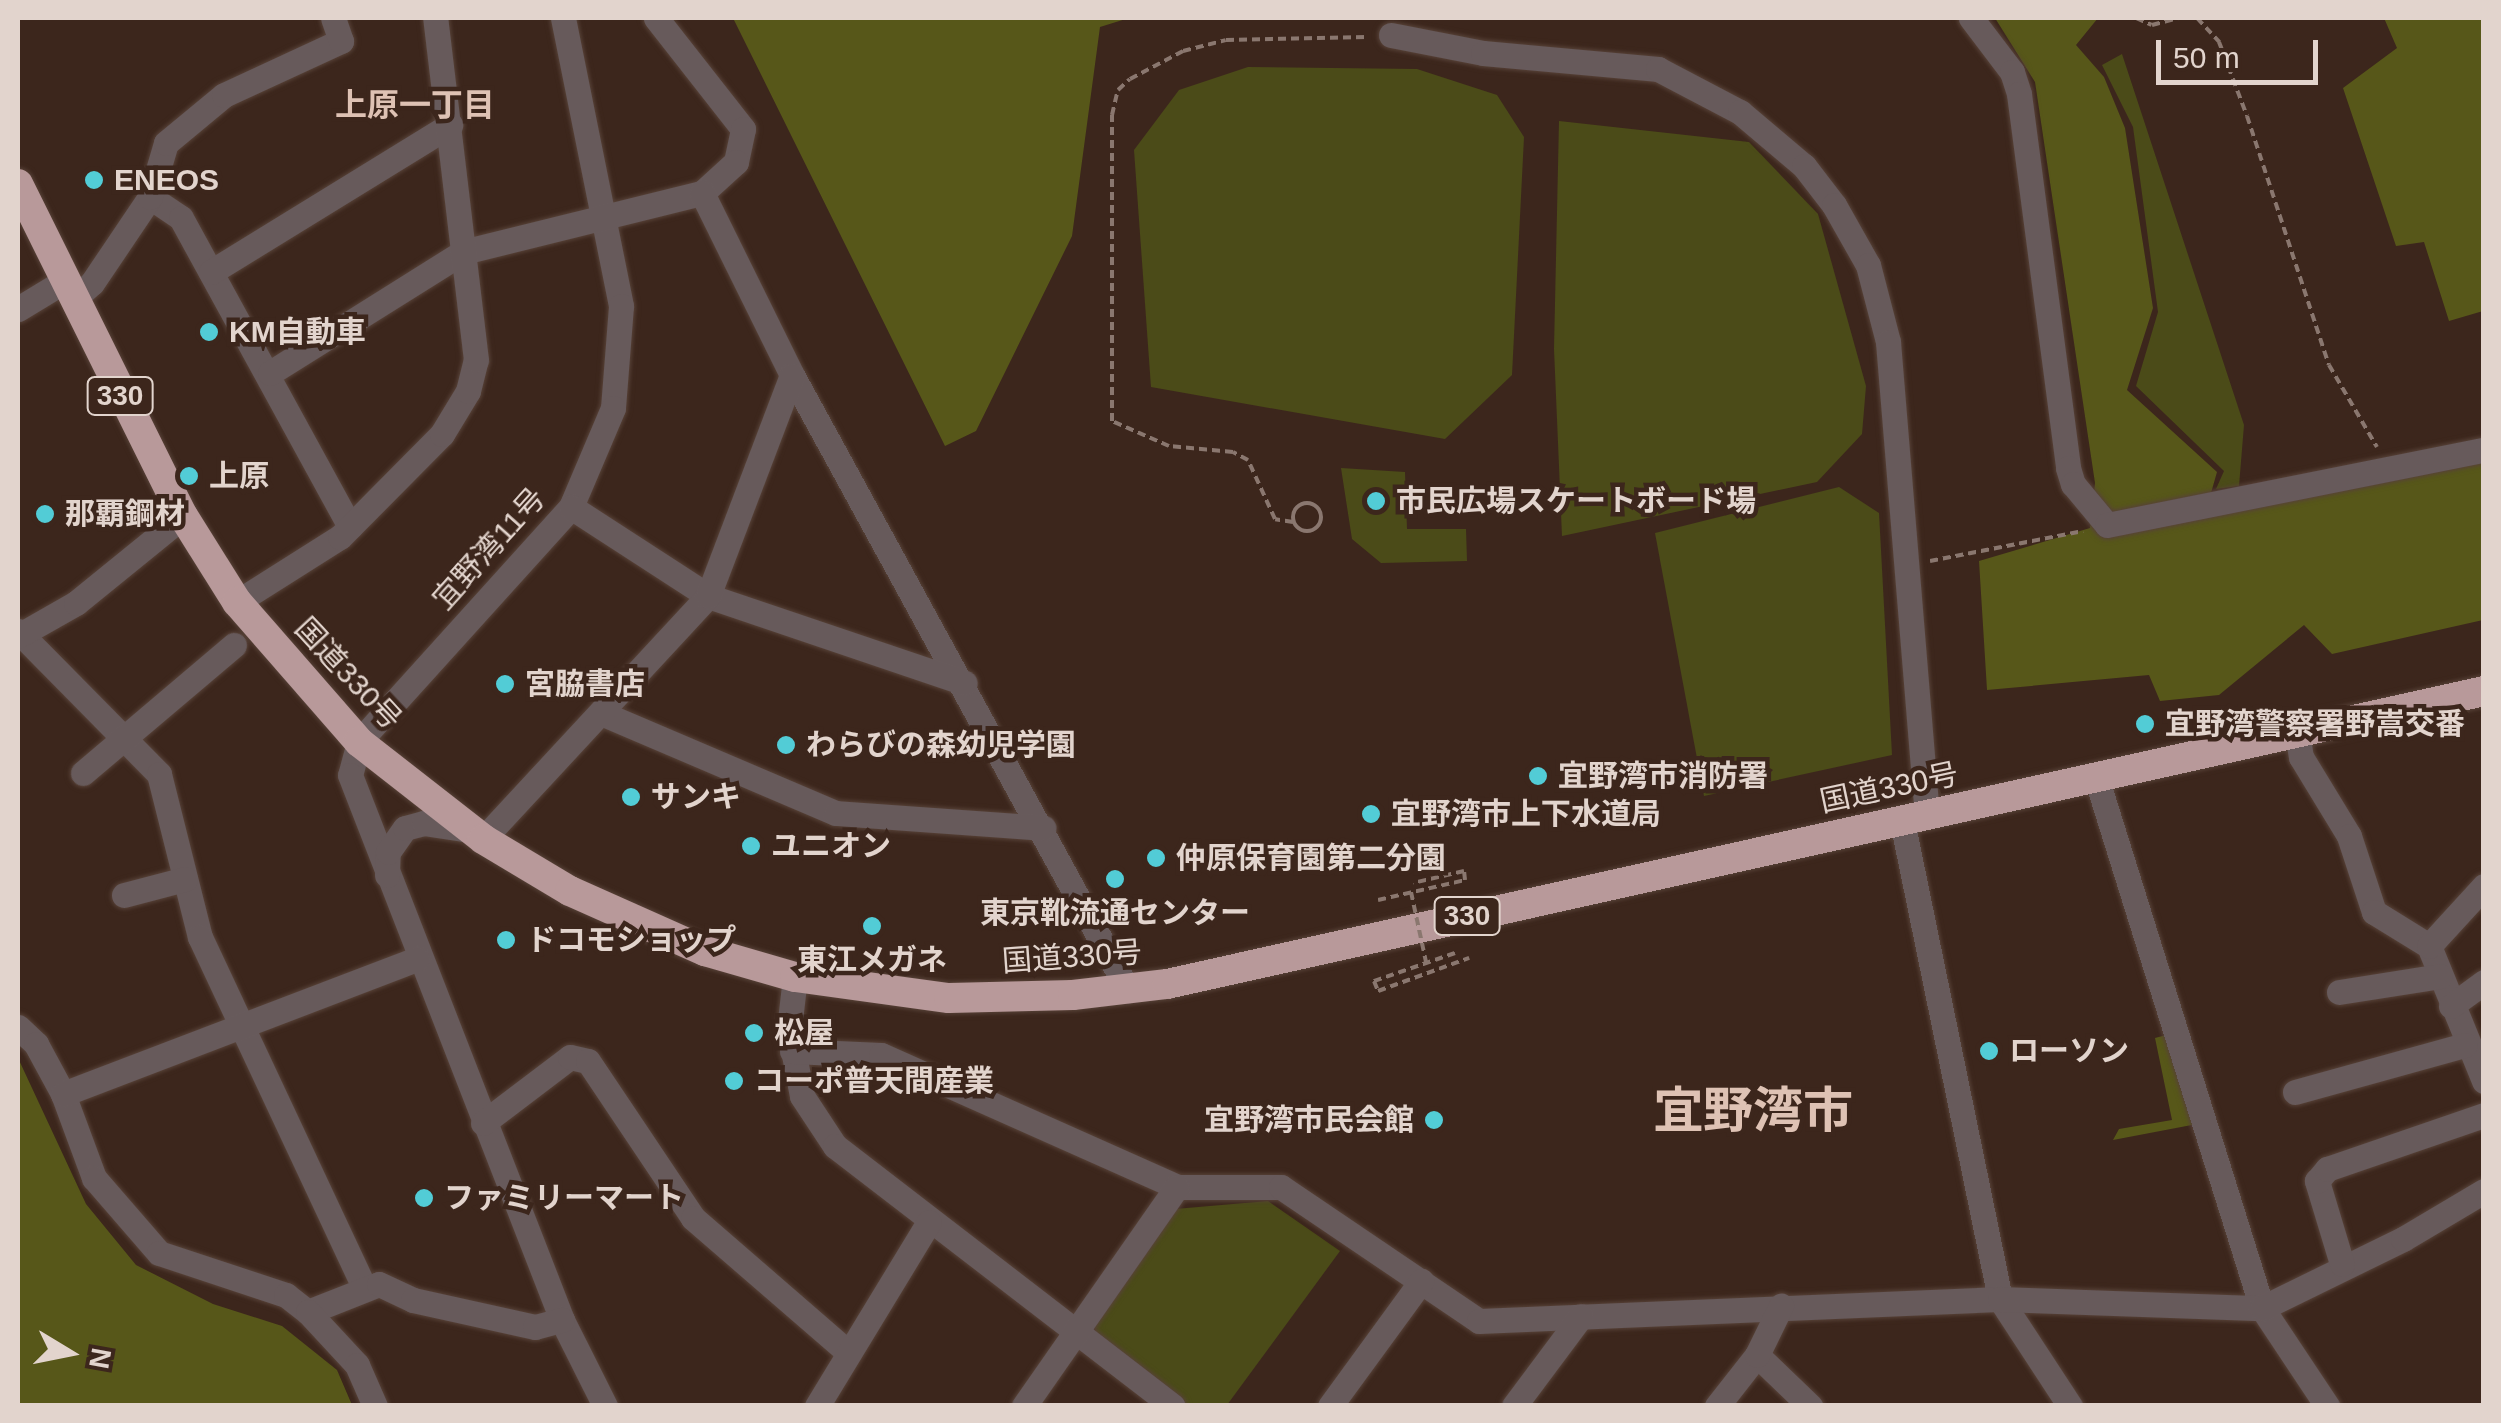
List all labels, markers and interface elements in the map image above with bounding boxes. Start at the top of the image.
scale bar [2161,20,2324,82]
text: 50 m [2173,41,2240,74]
district label: 上原一丁目 [335,86,495,124]
place label: ENEOS [114,162,219,198]
marker: ENEOS [83,169,105,191]
place label: KM自動車 [229,314,366,350]
marker: KM自動車 [198,321,220,343]
road number: 330 [85,373,155,419]
place label: 上原 [209,458,269,494]
marker: 上原 [178,465,200,487]
street label: 宜野湾11号 [425,481,553,617]
place label: 市民広場スケートボード場 [1396,483,1756,519]
marker: 市民広場スケートボード場 [1365,490,1387,512]
place label: 那覇鋼材 [65,496,185,532]
marker: 那覇鋼材 [34,503,56,525]
street label: 国道330号 [287,611,409,737]
place label: 宮脇書店 [525,666,645,702]
marker: 宮脇書店 [494,673,516,695]
place label: 宜野湾警察署野嵩交番 [2165,706,2465,742]
marker: 宜野湾警察署野嵩交番 [2134,713,2156,735]
place label: わらびの森幼児学園 [806,727,1076,763]
marker: わらびの森幼児学園 [775,734,797,756]
street label: 国道330号 [1817,756,1961,820]
place label: 宜野湾市消防署 [1558,758,1768,794]
marker: 宜野湾市消防署 [1527,765,1549,787]
place label: サンキ [651,779,741,815]
marker: サンキ [620,786,642,808]
place label: 宜野湾市上下水道局 [1391,796,1661,832]
marker: 宜野湾市上下水道局 [1360,803,1382,825]
place label: ユニオン [771,828,891,864]
marker: ユニオン [740,835,762,857]
place label: 仲原保育園第二分園 [1176,840,1446,876]
marker: 仲原保育園第二分園 [1145,847,1167,869]
marker: 東京靴流通センター [1104,868,1126,890]
road number: 330 [1432,893,1502,939]
place label: 東京靴流通センター [980,895,1250,931]
marker: 東江メガネ [861,915,883,937]
place label: ドコモショップ [526,922,736,958]
marker: ドコモショップ [495,929,517,951]
street label: 国道330号 [1001,934,1143,980]
place label: 東江メガネ [797,942,947,978]
place label: 松屋 [774,1015,834,1051]
marker: 松屋 [743,1022,765,1044]
place label: ローソン [2009,1033,2129,1069]
marker: ローソン [1978,1040,2000,1062]
place label: コーポ普天間産業 [754,1063,994,1099]
marker: コーポ普天間産業 [723,1070,745,1092]
district label: 宜野湾市 [1653,1082,1853,1142]
place label: 宜野湾市民会館 [1204,1102,1414,1138]
marker: 宜野湾市民会館 [1423,1109,1445,1131]
place label: ファミリーマート [444,1180,684,1216]
marker: ファミリーマート [413,1187,435,1209]
north arrow [20,1303,120,1403]
text: N [83,1346,117,1371]

